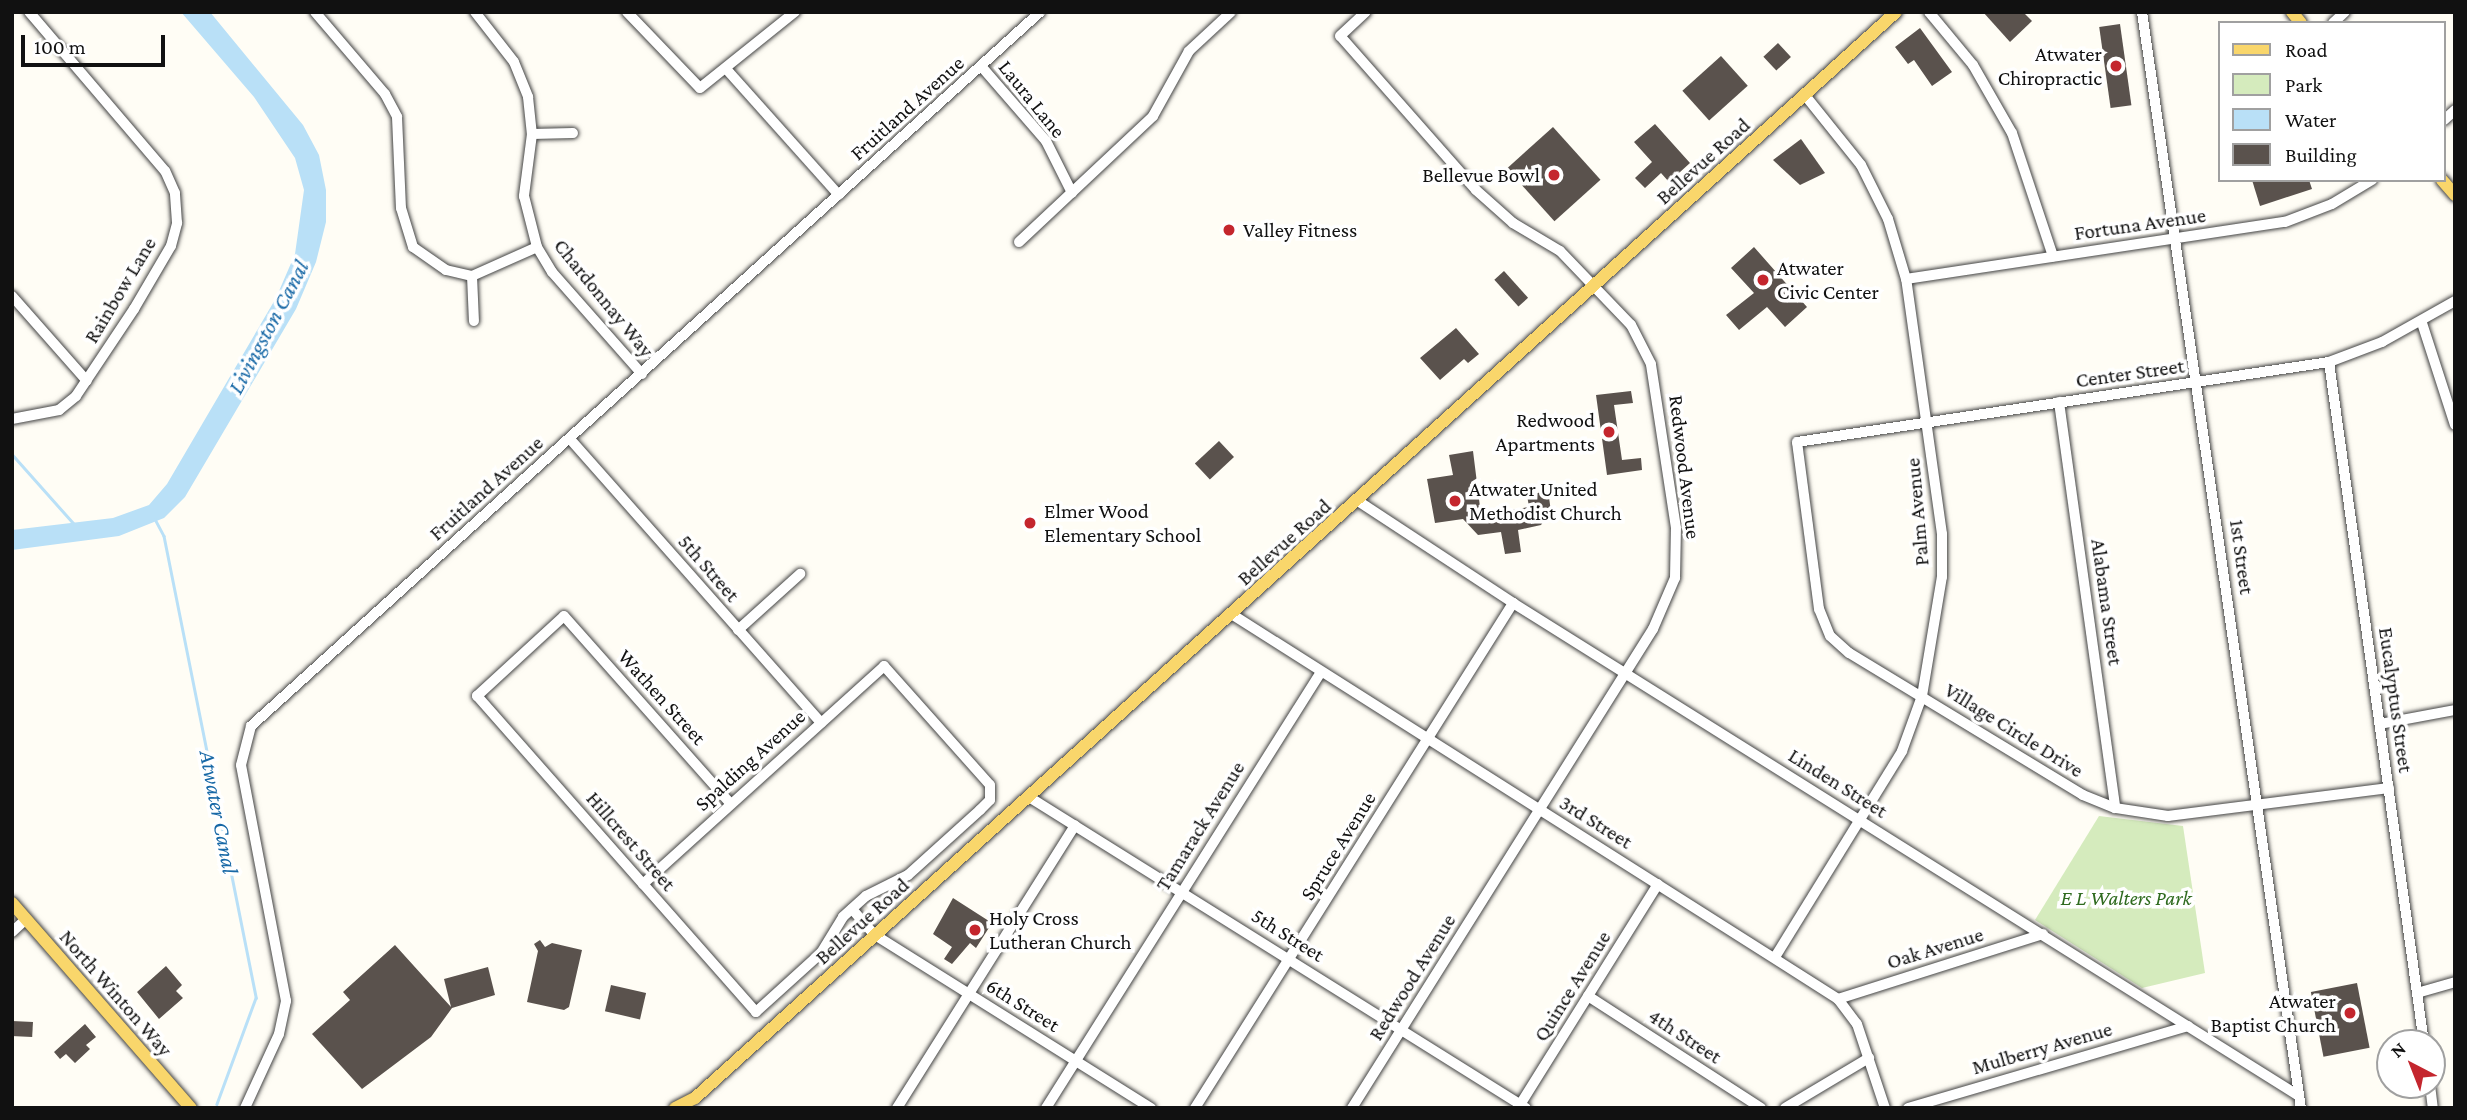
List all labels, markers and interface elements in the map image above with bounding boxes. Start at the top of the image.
scale bar [24,21,168,65]
legend [2218,21,2446,182]
text: 100 m [34,35,86,59]
text: Road [2285,38,2328,62]
place label: Atwater Chiropractic [1998,41,2102,91]
street label: Fruitland Avenue [845,50,969,166]
street label: Laura Lane [993,55,1071,143]
marker: Atwater Chiropractic [2108,58,2124,74]
text: Park [2285,73,2322,97]
text: Water [2285,108,2337,132]
street label: Bellevue Road [1651,112,1755,210]
text: Building [2285,143,2357,167]
place label: Bellevue Bowl [1422,162,1540,188]
marker: Bellevue Bowl [1546,167,1562,183]
street label: Fortuna Avenue [2073,202,2207,246]
place label: Valley Fitness [1243,217,1357,243]
marker: Valley Fitness [1221,222,1237,238]
street label: Rainbow Lane [78,232,162,348]
street label: Chardonnay Way [548,234,660,362]
place label: Atwater Civic Center [1777,255,1879,305]
water label: Livingston Canal [221,256,315,398]
marker: Atwater Civic Center [1755,272,1771,288]
street label: Center Street [2074,353,2186,393]
street label: Redwood Avenue [1664,394,1706,540]
place label: Redwood Apartments [1496,407,1595,457]
marker: Redwood Apartments [1601,424,1617,440]
street label: Fruitland Avenue [424,430,548,546]
street label: Palm Avenue [1900,457,1934,567]
place label: Atwater United Methodist Church [1469,476,1622,526]
street label: Bellevue Road [1232,493,1336,591]
marker: Atwater United Methodist Church [1447,493,1463,509]
place label: Elmer Wood Elementary School [1044,498,1201,548]
marker: Elmer Wood Elementary School [1022,515,1038,531]
street label: 1st Street [2224,518,2260,596]
street label: 5th Street [673,529,745,607]
street label: Alabama Street [2086,537,2128,667]
street label: Eucalyptus Street [2373,626,2419,774]
street label: Wathen Street [613,644,711,750]
street label: Village Circle Drive [1940,677,2088,783]
street label: Spalding Avenue [690,704,810,816]
street label: Linden Street [1784,743,1892,823]
water label: Atwater Canal [193,748,245,876]
street label: Tamarack Avenue [1150,756,1250,896]
street label: Hillcrest Street [581,786,681,896]
street label: Spruce Avenue [1295,787,1381,905]
street label: 3rd Street [1555,790,1637,854]
street label: Bellevue Road [810,872,914,970]
park label: E L Walters Park [2060,885,2192,911]
street label: 5th Street [1247,903,1329,967]
place label: Holy Cross Lutheran Church [989,905,1132,955]
street label: Redwood Avenue [1363,909,1461,1045]
street label: Oak Avenue [1884,921,1986,975]
marker: Holy Cross Lutheran Church [967,922,983,938]
street label: North Winton Way [54,925,178,1061]
street label: Quince Avenue [1528,926,1616,1046]
street label: 6th Street [982,973,1064,1037]
place label: Atwater Baptist Church [2210,988,2336,1038]
street label: 4th Street [1644,1003,1726,1069]
marker: Atwater Baptist Church [2342,1005,2358,1021]
street label: Mulberry Avenue [1969,1016,2115,1080]
north arrow [2376,1029,2446,1099]
text: N [2386,1037,2410,1062]

